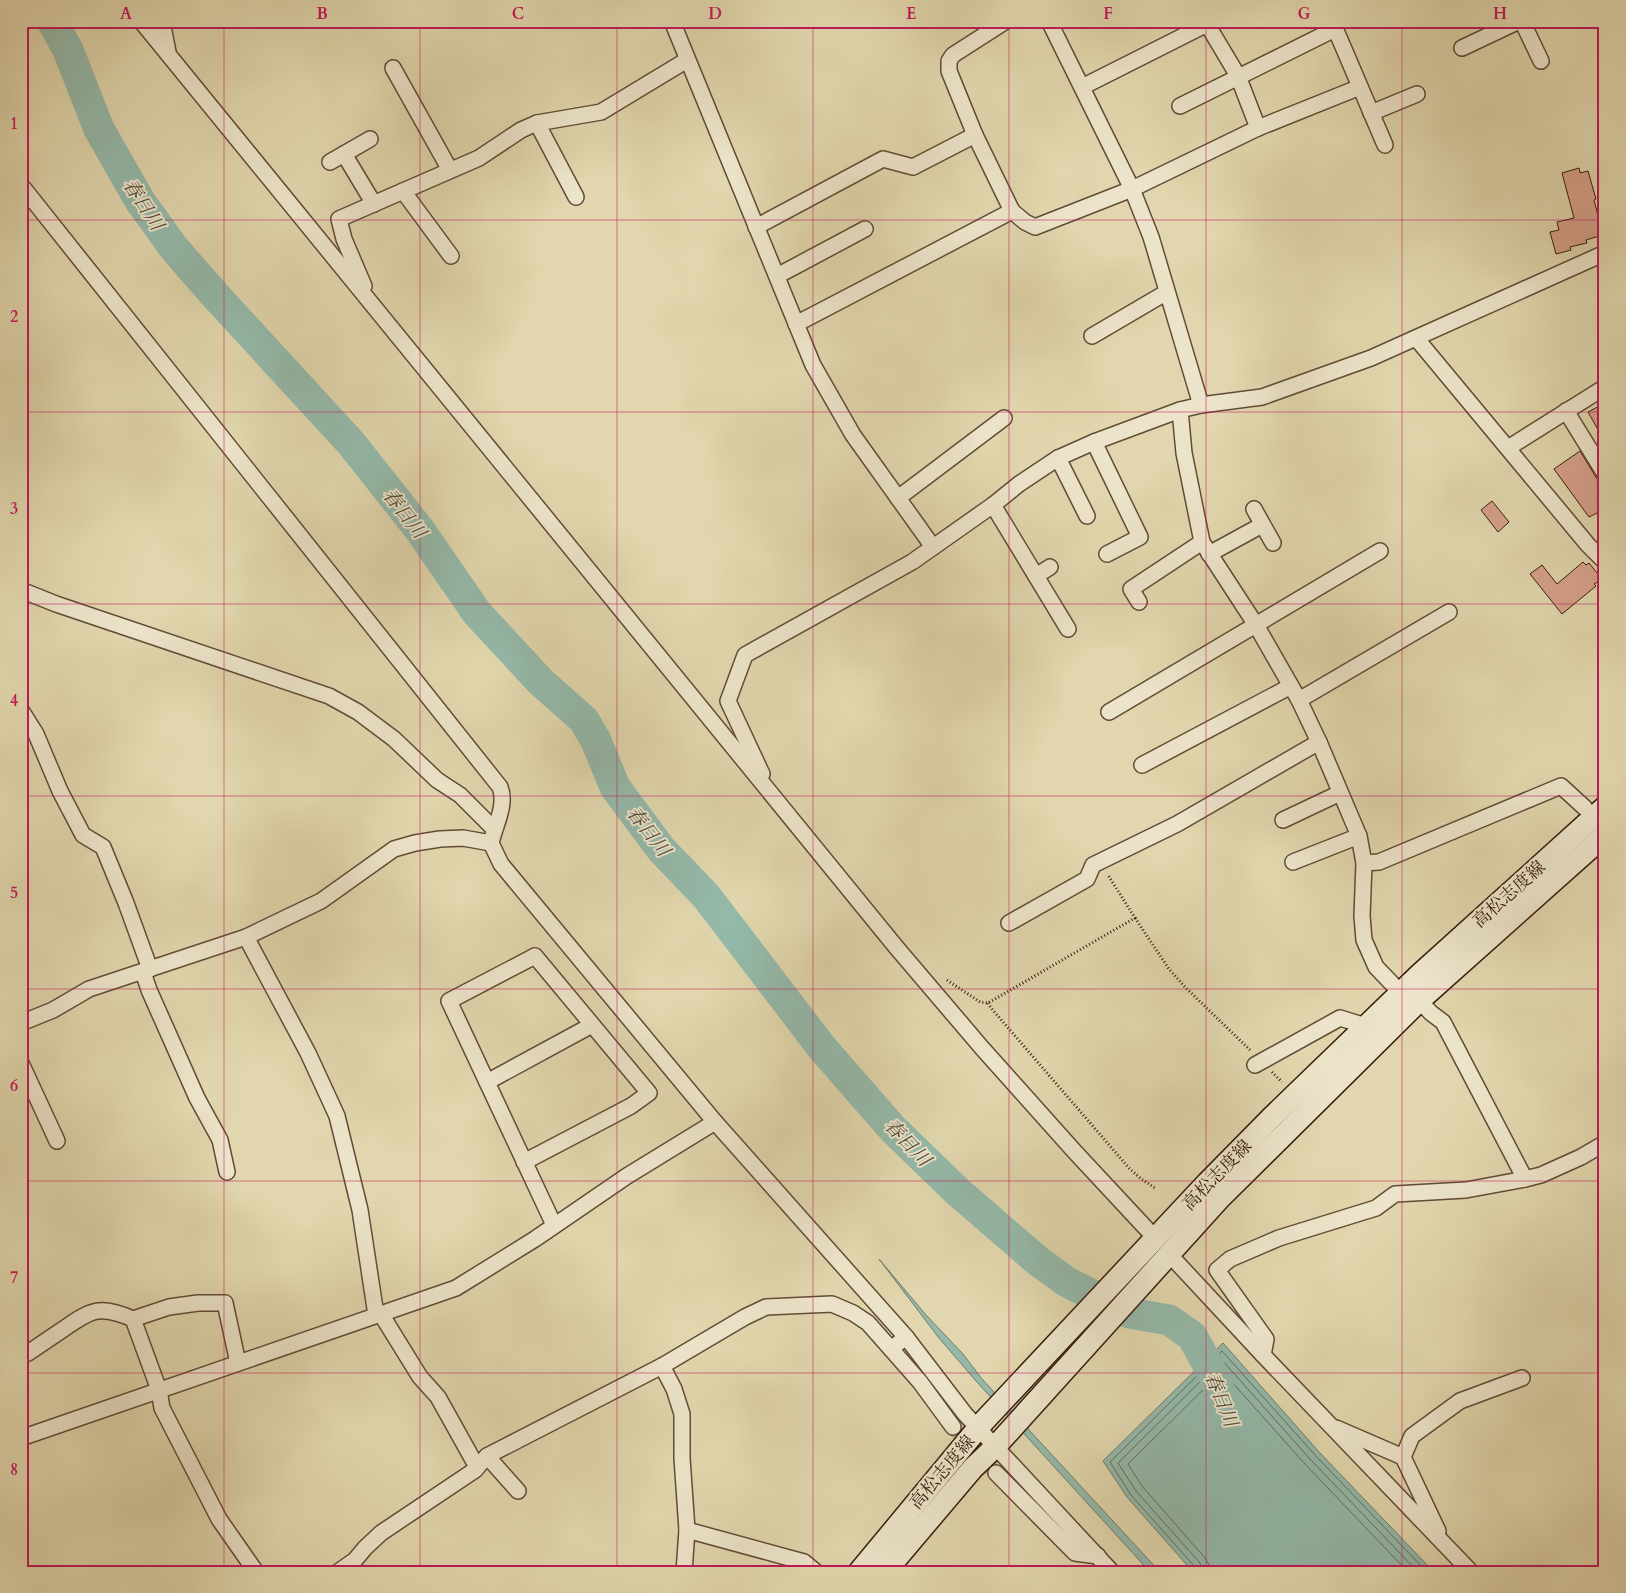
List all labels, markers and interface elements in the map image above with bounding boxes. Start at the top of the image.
text: A [120,3,132,25]
text: B [316,3,328,25]
text: C [512,3,524,25]
text: D [708,3,722,25]
text: E [906,3,916,25]
text: F [1103,3,1113,25]
text: G [1297,3,1311,25]
text: H [1493,3,1507,25]
text: 1 [10,113,18,135]
water label: 春日川 [117,174,171,237]
text: 2 [10,306,18,328]
water label: 春日川 [376,483,433,546]
text: 3 [10,498,18,520]
text: 4 [10,690,18,712]
water label: 春日川 [620,801,677,864]
street label: 高松志度線 [1468,855,1551,934]
text: 5 [10,882,18,904]
text: 6 [10,1075,18,1097]
water label: 春日川 [878,1113,938,1174]
street label: 高松志度線 [1177,1134,1258,1216]
text: 7 [10,1267,18,1289]
water label: 春日川 [1198,1368,1245,1433]
street label: 高松志度線 [904,1430,981,1515]
text: 8 [10,1459,18,1481]

